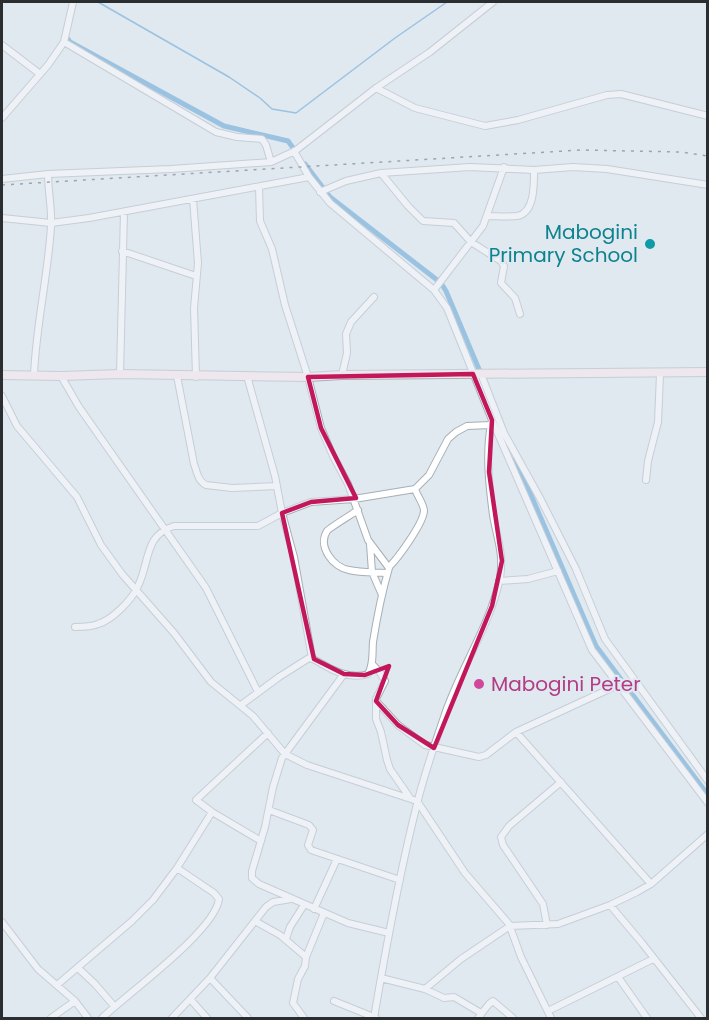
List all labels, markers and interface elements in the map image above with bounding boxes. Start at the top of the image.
place label: Mabogini Primary School [489,218,638,269]
marker: Mabogini Primary School [643,237,657,251]
place label: Mabogini Peter [491,670,641,698]
marker: Mabogini Peter [472,677,486,691]

